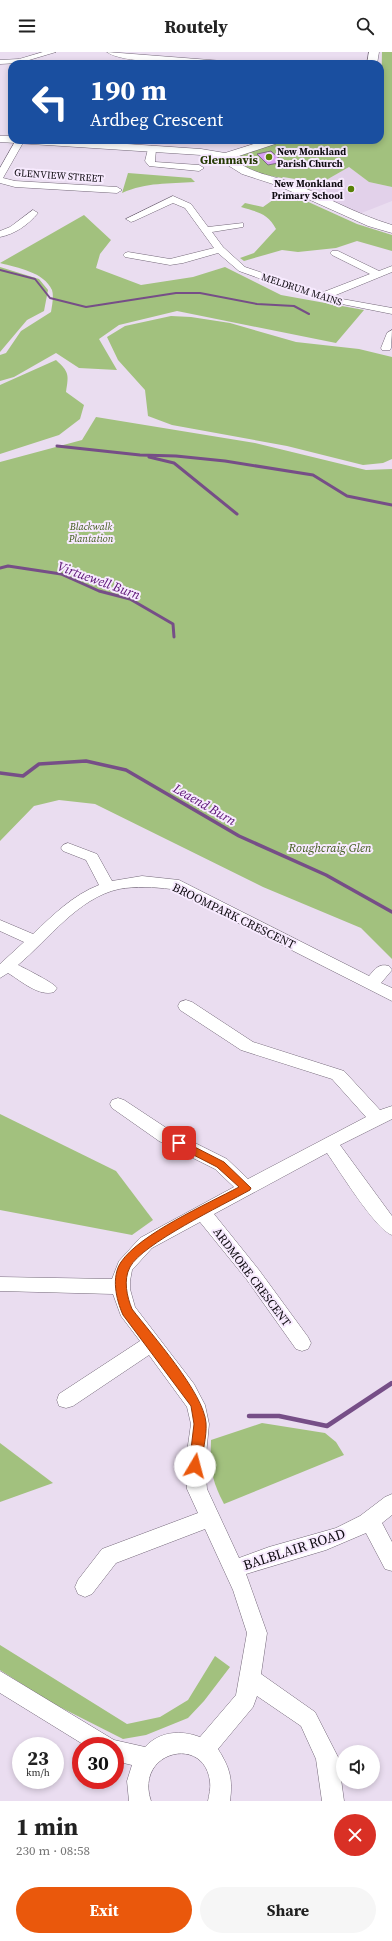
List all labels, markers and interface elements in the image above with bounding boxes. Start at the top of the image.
text: Routely [164,14,228,39]
icon: menu [16,15,38,37]
icon: search [354,15,376,37]
text: 190 m [90,71,167,109]
icon: left [24,76,76,128]
text: Ardbeg Crescent [90,107,223,132]
place label: New Monkland Parish Church [277,145,346,170]
district label: Glenmavis [200,152,259,168]
marker: New Monkland Parish Church [264,152,274,162]
street label: GLENVIEW STREET [14,166,104,185]
place label: New Monkland Primary School [271,177,343,202]
marker: New Monkland Primary School [346,184,356,194]
street label: MELDRUM MAINS [260,270,344,309]
park label: Blackwalk Plantation [68,520,114,545]
water label: Virtuewell Burn [55,558,143,604]
water label: Leaend Burn [169,779,240,830]
park label: Roughcraig Glen [287,840,372,856]
street label: BROOMPARK CRESCENT [170,879,299,953]
pin [162,1126,196,1160]
icon: arrive [168,1132,190,1154]
street label: ARDMORE CRESCENT [209,1224,295,1330]
position arrow [174,1445,216,1487]
street label: BALBLAIR ROAD [240,1523,348,1575]
speed limit sign: 30 [72,1737,124,1789]
text: 23 [27,1744,49,1772]
map controls [336,1745,380,1789]
button: sound [336,1745,380,1789]
text: km/h [26,1766,50,1779]
text: 1 min [16,1810,78,1843]
button: close [334,1814,376,1856]
text: 230 m · 08:58 [16,1842,90,1859]
button: Exit [16,1887,192,1933]
button: Share [200,1887,376,1933]

